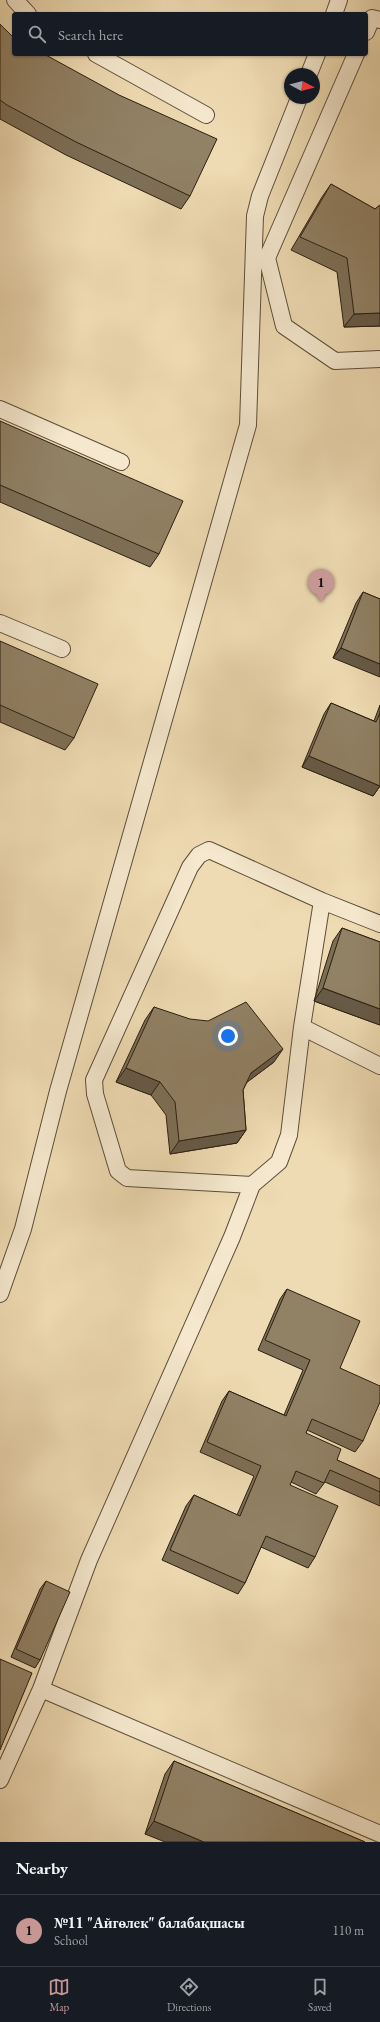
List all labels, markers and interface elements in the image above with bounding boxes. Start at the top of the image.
search box [12,12,368,56]
icon: search [26,23,48,45]
text: Search here [58,25,123,44]
north arrow [284,68,320,104]
pin: 1 [308,569,334,602]
your location [218,1026,238,1046]
text: Nearby [16,1857,68,1879]
text: №11 "Айгөлек" балабақшасы [54,1913,245,1932]
text: 1 [26,1922,32,1939]
text: 110 m [333,1922,364,1939]
text: School [54,1932,88,1949]
tab: Map [48,1976,70,2014]
tab: Directions [167,1976,211,2014]
tab: Saved [308,1976,332,2014]

